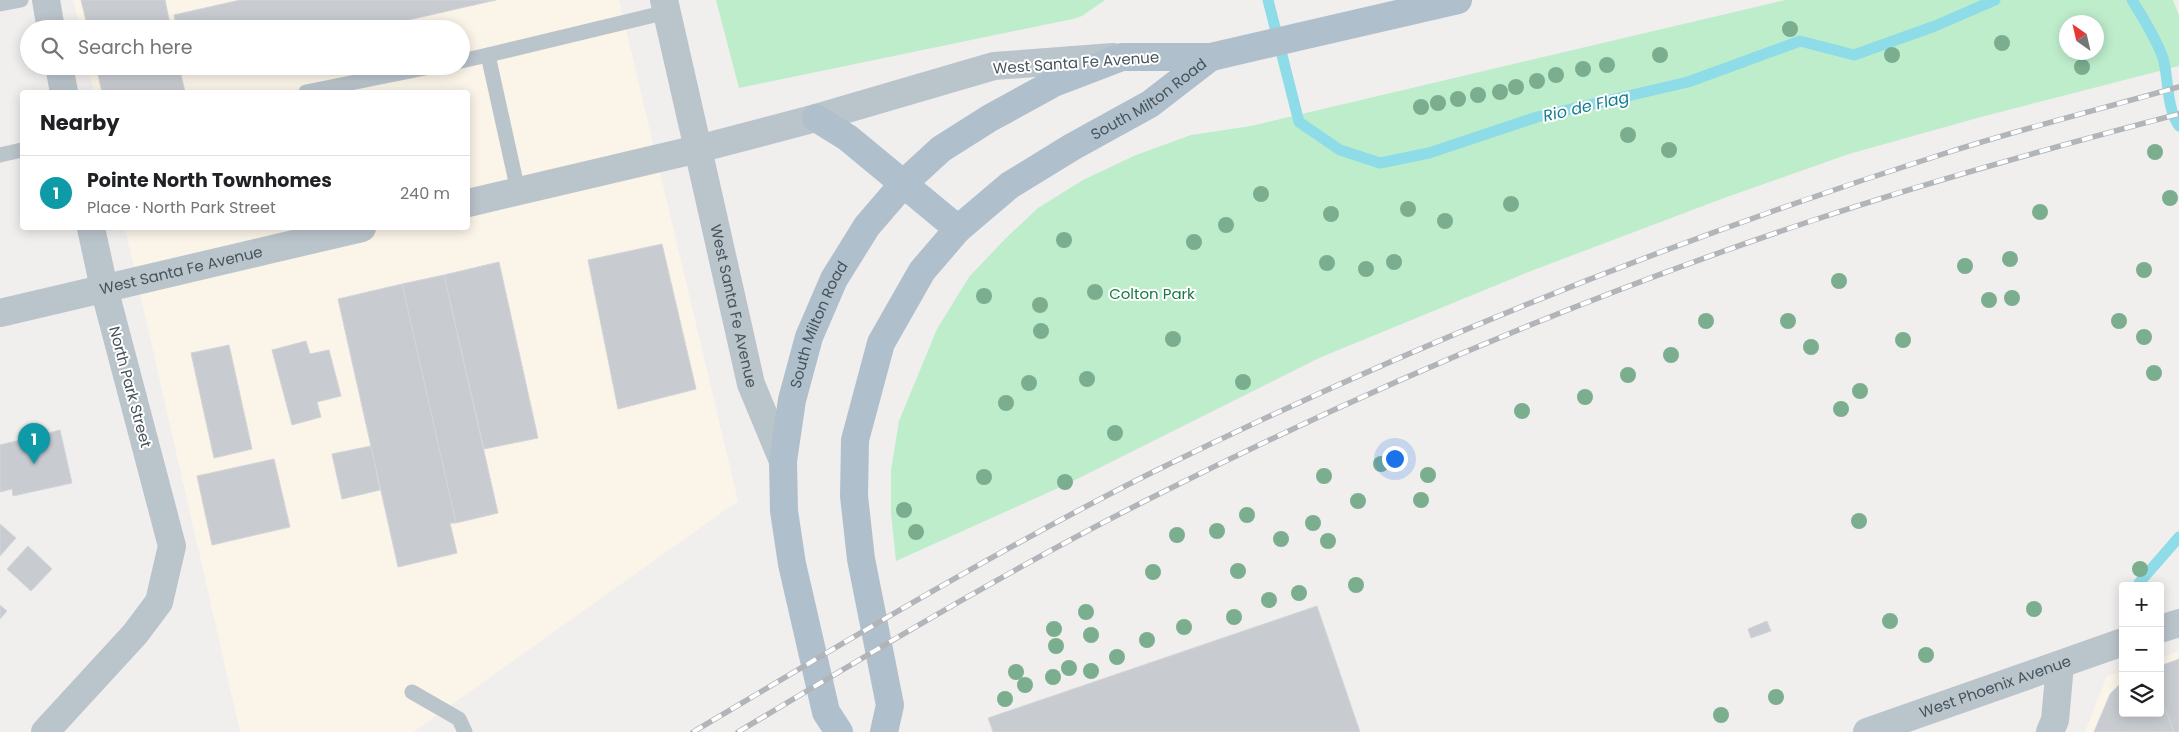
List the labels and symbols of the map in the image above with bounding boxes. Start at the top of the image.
north arrow [2059,15,2104,60]
street label: West Santa Fe Avenue [992,46,1160,79]
street label: South Milton Road [1087,53,1211,145]
water label: Rio de Flag [1541,85,1632,128]
street label: West Santa Fe Avenue [705,222,762,390]
street label: West Santa Fe Avenue [97,241,265,299]
street label: South Milton Road [785,257,853,391]
park label: Colton Park [1109,283,1195,304]
street label: North Park Street [104,324,157,450]
pin: 1 [18,423,50,464]
your location [1382,446,1408,472]
street label: West Phoenix Avenue [1916,650,2074,723]

